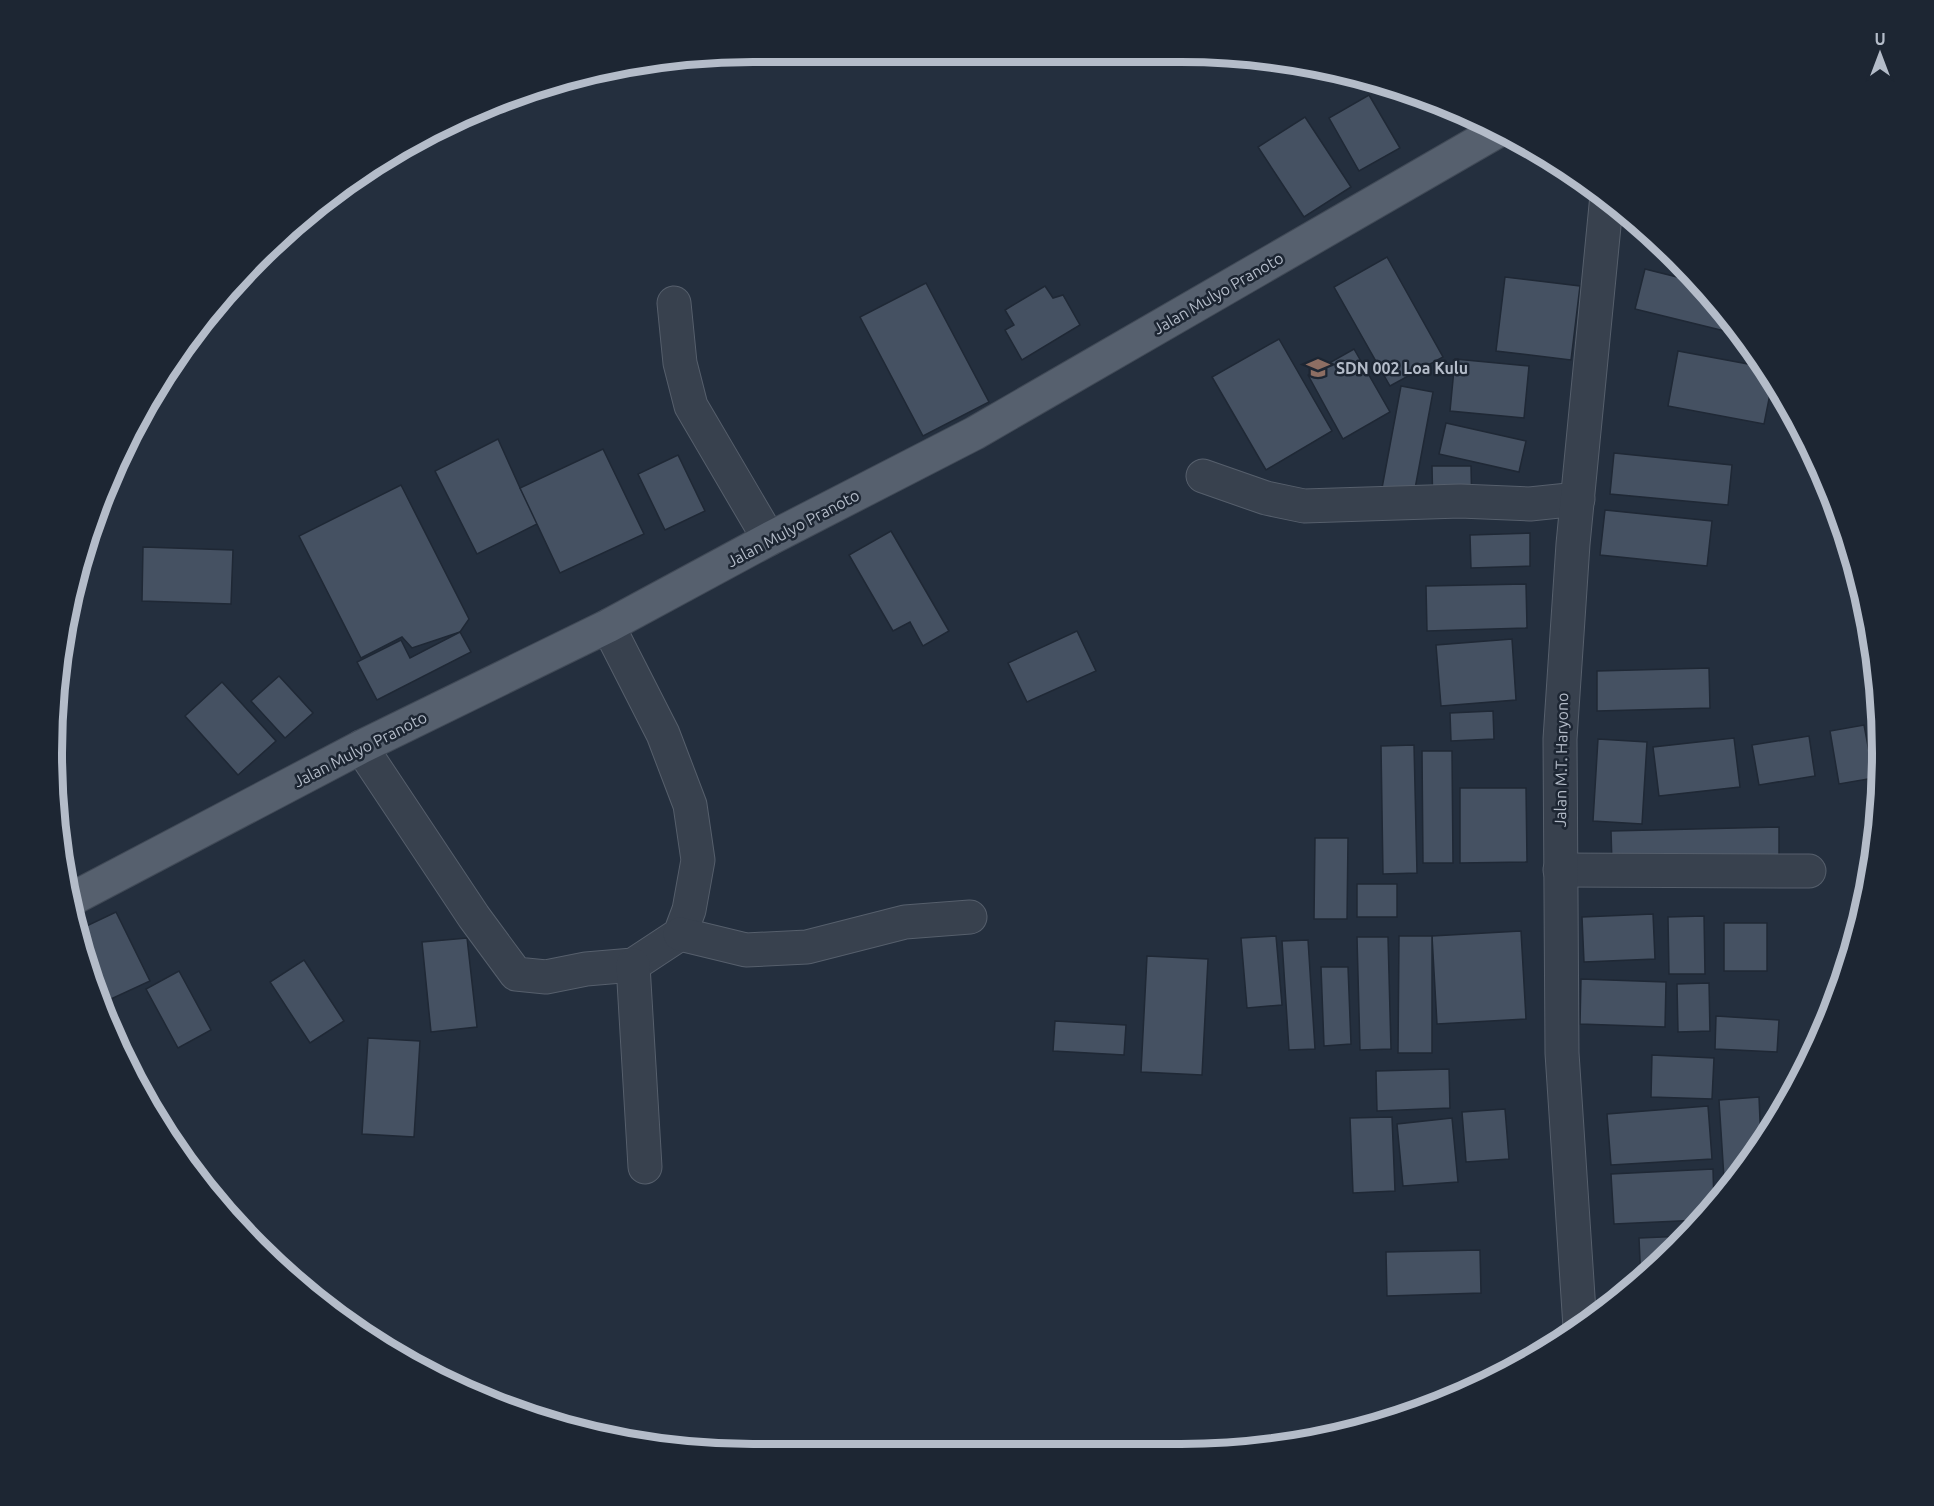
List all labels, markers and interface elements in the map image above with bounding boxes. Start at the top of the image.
north arrow [1850,24,1910,84]
text: U [1874,30,1886,48]
street label: Jalan Mulyo Pranoto [1150,248,1286,338]
school or university icon: SDN 002 Loa Kulu [1305,355,1331,381]
place label: SDN 002 Loa Kulu [1336,359,1468,377]
street label: Jalan Mulyo Pranoto [724,485,862,571]
street label: Jalan M.T. Haryono [1551,692,1571,828]
street label: Jalan Mulyo Pranoto [290,708,430,790]

